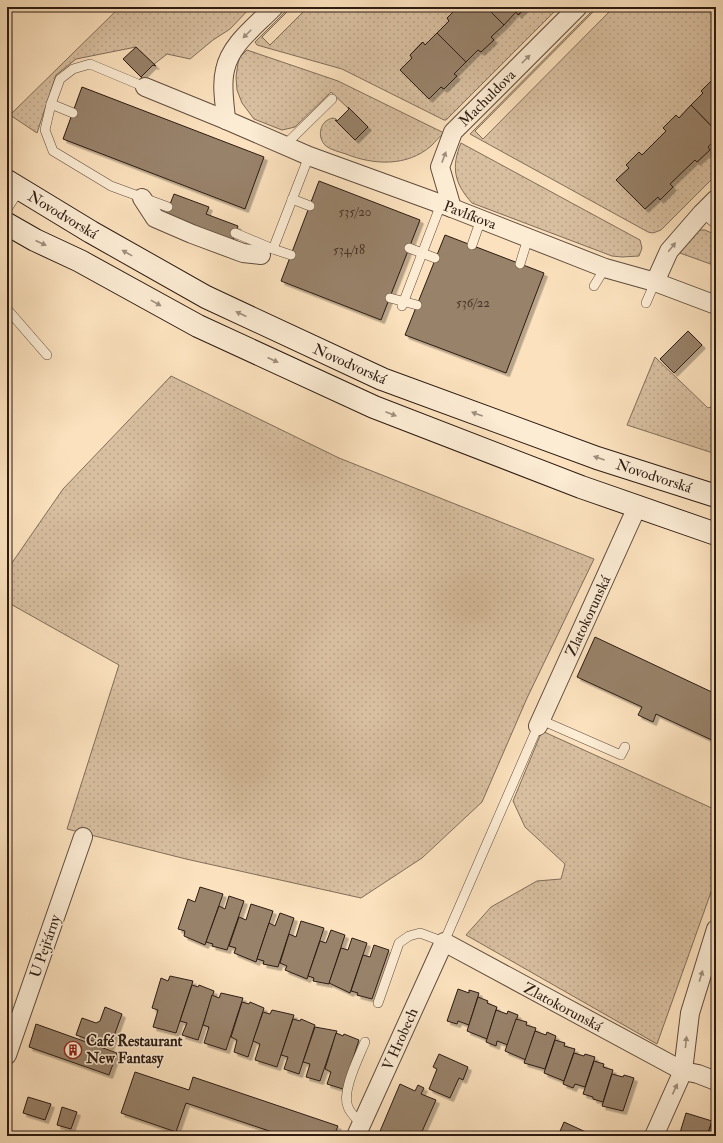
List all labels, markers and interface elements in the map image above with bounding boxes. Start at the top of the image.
one-way arrow [242,30,252,39]
one-way arrow [521,54,531,64]
street label: Machuldova [455,65,520,131]
one-way arrow [441,151,447,163]
street label: Novodvorská [24,187,102,244]
street label: Pavlíkova [441,197,500,235]
house number: 535/20 [339,204,371,220]
one-way arrow [35,240,47,246]
house number: 534/18 [333,242,365,258]
one-way arrow [668,242,677,253]
one-way arrow [121,249,133,256]
house number: 536/22 [456,295,490,311]
one-way arrow [151,299,162,306]
one-way arrow [236,311,247,317]
street label: Novodvorská [310,340,390,389]
one-way arrow [267,357,279,363]
one-way arrow [470,410,482,416]
one-way arrow [386,411,398,417]
one-way arrow [593,455,605,461]
street label: Novodvorská [614,455,695,498]
street label: Zlatokorunská [561,572,616,660]
street label: U Pejřárny [26,912,65,980]
one-way arrow [698,970,704,982]
street label: Zlatokorunská [520,979,606,1037]
street label: V Hrobech [378,1005,423,1073]
place label: Café Restaurant New Fantasy [85,1032,183,1069]
one-way arrow [683,1036,690,1048]
building icon: Café Restaurant New Fantasy [63,1040,83,1060]
one-way arrow [672,1083,678,1095]

